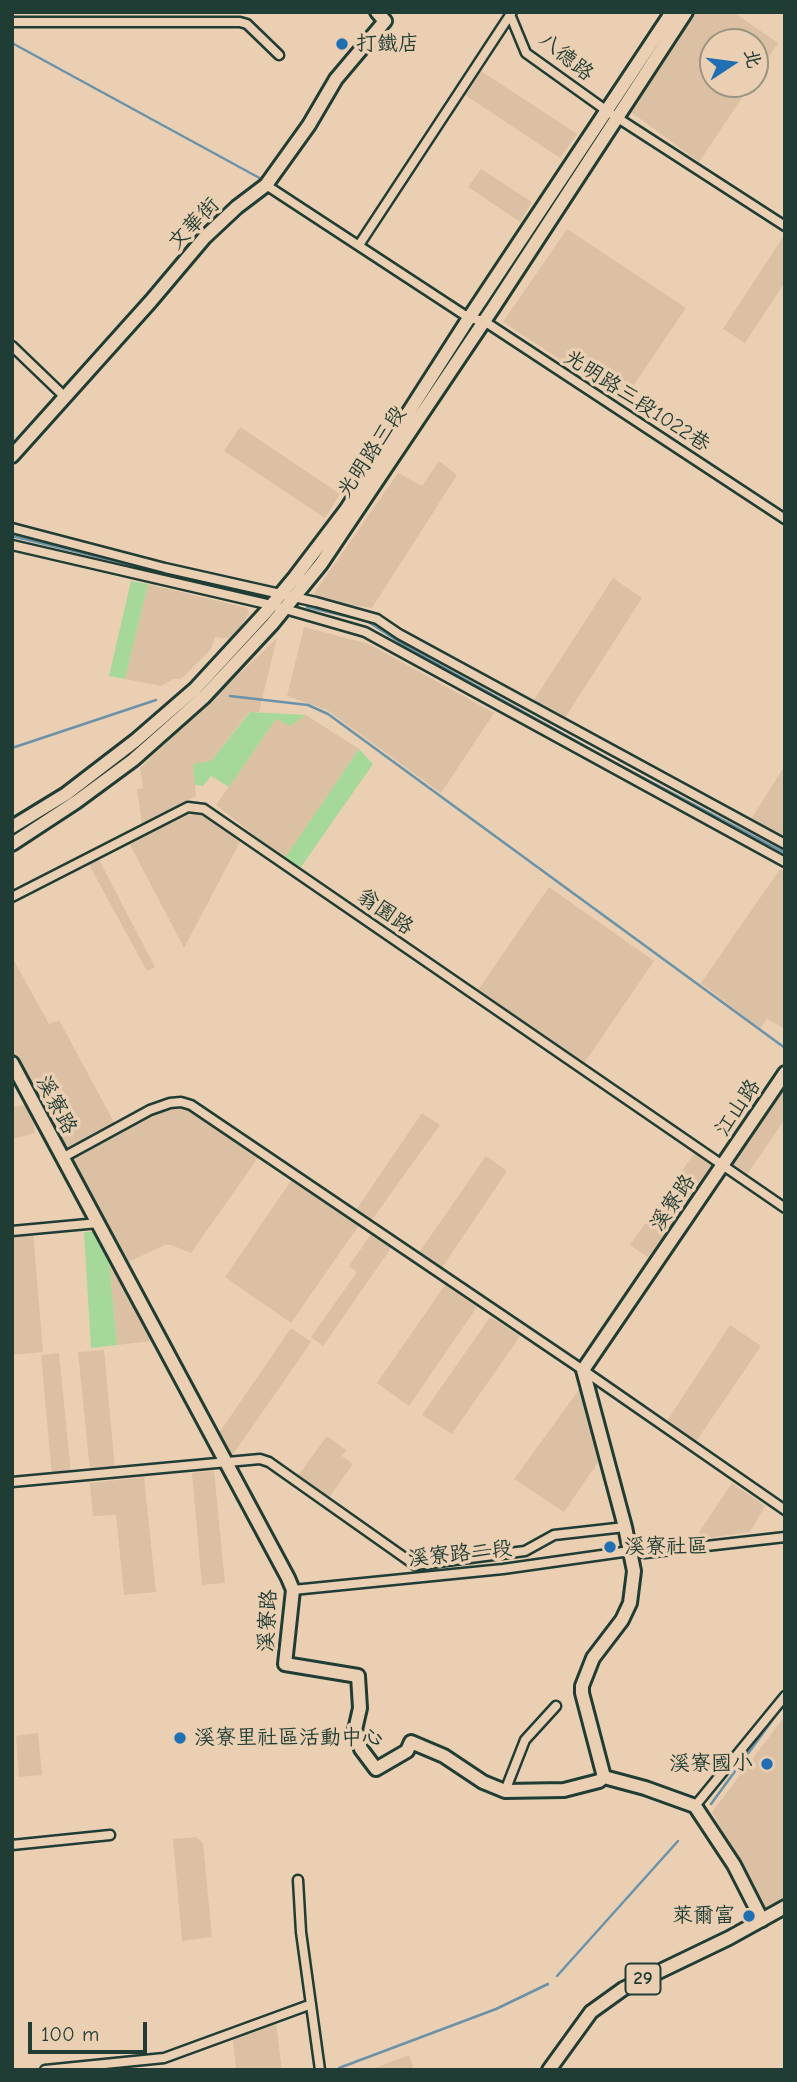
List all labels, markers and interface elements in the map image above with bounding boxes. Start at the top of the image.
street label: 八德路 [534,27,598,87]
north arrow [699,28,769,98]
place label: 打鐵店 [356,31,419,57]
marker: 打鐵店 [334,36,350,52]
text: 北 [740,47,765,70]
street label: 文華街 [163,193,225,255]
street label: 光明路三段1022巷 [559,344,715,458]
street label: 光明路三段 [332,401,412,503]
street label: 翁園路 [352,884,418,940]
street label: 溪寮路 [30,1071,82,1139]
street label: 江山路 [710,1075,766,1141]
street label: 溪寮路 [645,1170,701,1236]
place label: 溪寮社區 [624,1534,708,1560]
street label: 溪寮路二段 [406,1536,514,1572]
marker: 溪寮社區 [602,1539,618,1555]
street label: 溪寮路 [254,1589,282,1653]
place label: 溪寮里社區活動中心 [194,1725,383,1751]
marker: 溪寮里社區活動中心 [172,1730,188,1746]
place label: 溪寮國小 [669,1751,753,1777]
marker: 溪寮國小 [759,1756,775,1772]
place label: 萊爾富 [672,1903,735,1929]
marker: 萊爾富 [741,1908,757,1924]
road number: 29 [626,1964,660,1994]
scale bar [32,2008,150,2052]
text: 100 m [41,2022,99,2046]

